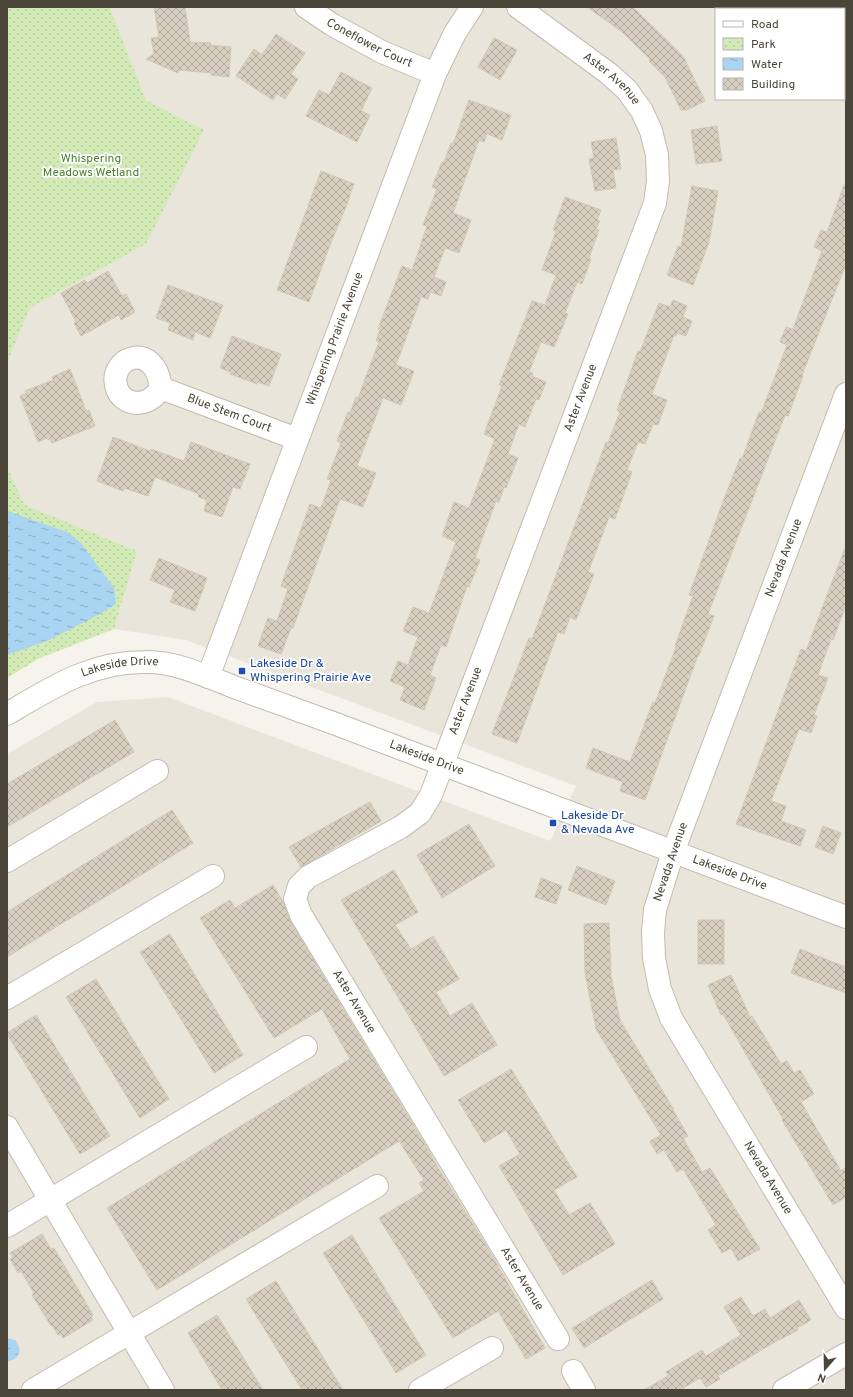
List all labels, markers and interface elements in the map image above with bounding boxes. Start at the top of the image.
legend [715,8,845,100]
street label: Coneflower Court [323,15,415,72]
text: Road [751,17,779,33]
text: Park [751,37,776,53]
street label: Aster Avenue [579,49,643,108]
text: Water [751,57,783,73]
text: Building [751,77,795,93]
park label: Whispering Meadows Wetland [43,151,139,181]
street label: Whispering Prairie Avenue [303,270,368,408]
street label: Aster Avenue [561,362,601,434]
street label: Blue Stem Court [185,390,274,437]
street label: Nevada Avenue [762,517,806,599]
street label: Lakeside Drive [79,654,159,682]
place label: Lakeside Dr & Whispering Prairie Ave [250,656,371,686]
street label: Aster Avenue [446,665,486,737]
marker: Lakeside Dr & Whispering Prairie Ave [237,666,247,676]
street label: Lakeside Drive [387,737,466,780]
place label: Lakeside Dr & Nevada Ave [561,808,635,838]
marker: Lakeside Dr & Nevada Ave [548,818,558,828]
street label: Nevada Avenue [650,820,692,904]
street label: Lakeside Drive [690,852,769,894]
street label: Aster Avenue [328,967,379,1037]
street label: Nevada Avenue [739,1139,796,1218]
street label: Aster Avenue [496,1244,547,1314]
north arrow [805,1349,845,1389]
text: N [816,1370,828,1385]

